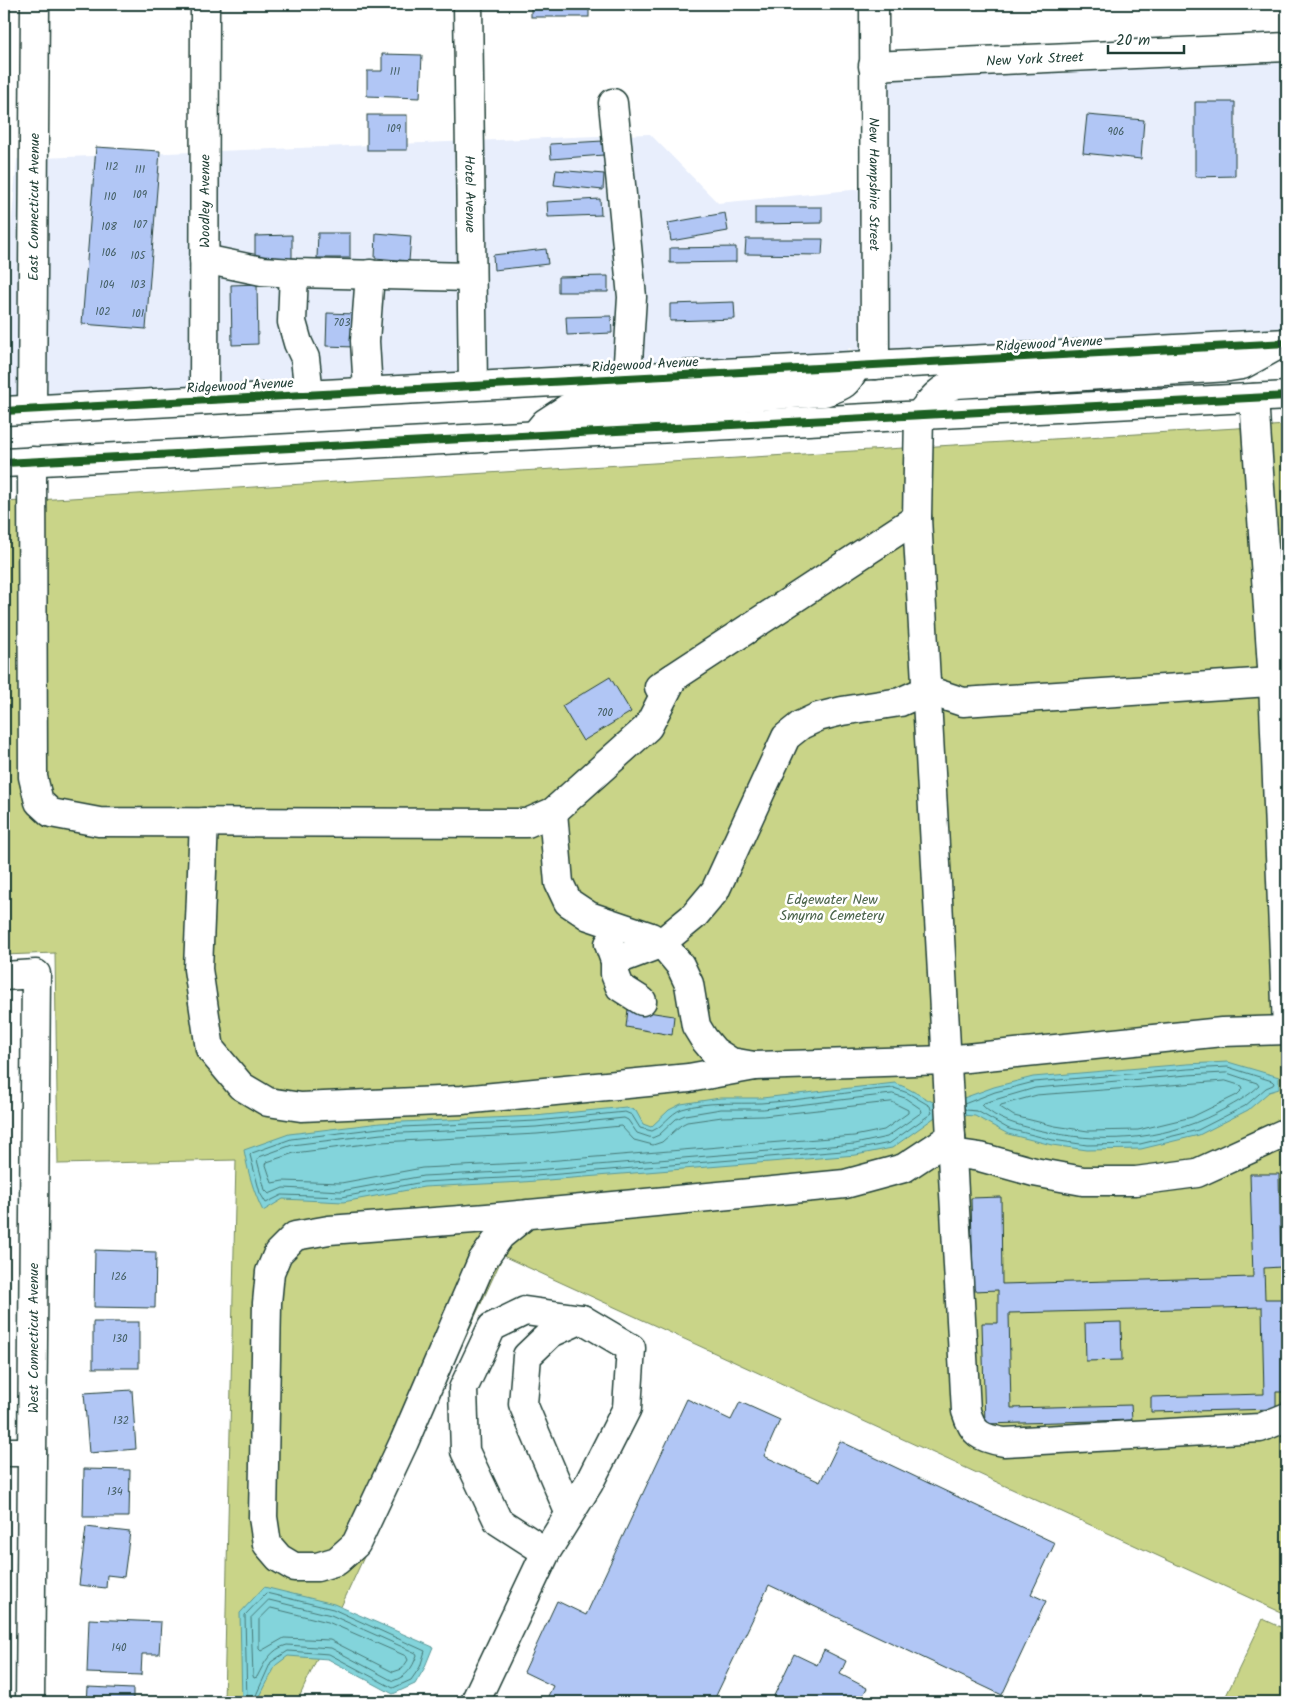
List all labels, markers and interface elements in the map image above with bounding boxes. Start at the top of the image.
scale bar [1108,22,1185,54]
text: 20 m [1116,29,1150,53]
street label: New York Street [986,46,1085,73]
house number: 111 [390,63,400,81]
street label: New Hampshire Street [862,117,885,251]
house number: 109 [387,120,402,138]
house number: 906 [1108,123,1124,141]
street label: East Connecticut Avenue [23,132,46,281]
street label: Woodley Avenue [194,153,217,248]
street label: Hotel Avenue [458,155,481,234]
house number: 112 [105,158,119,176]
house number: 111 [135,161,145,179]
house number: 109 [133,186,148,204]
house number: 110 [104,188,117,206]
house number: 107 [133,216,148,234]
house number: 108 [101,218,117,236]
house number: 106 [101,244,117,262]
house number: 105 [131,247,147,265]
house number: 104 [99,276,115,294]
house number: 103 [130,276,146,294]
house number: 102 [95,303,111,321]
house number: 101 [132,305,144,323]
house number: 703 [334,314,350,332]
street label: Ridgewood Avenue [995,330,1104,358]
street label: Ridgewood Avenue [591,351,700,379]
street label: Ridgewood Avenue [186,372,295,400]
house number: 700 [597,704,614,722]
park label: Edgewater New Smyrna Cemetery [780,889,885,927]
street label: West Connecticut Avenue [23,1262,45,1413]
house number: 126 [111,1268,127,1286]
house number: 130 [112,1330,128,1348]
house number: 132 [113,1412,129,1430]
house number: 134 [107,1483,123,1501]
house number: 140 [111,1639,127,1657]

